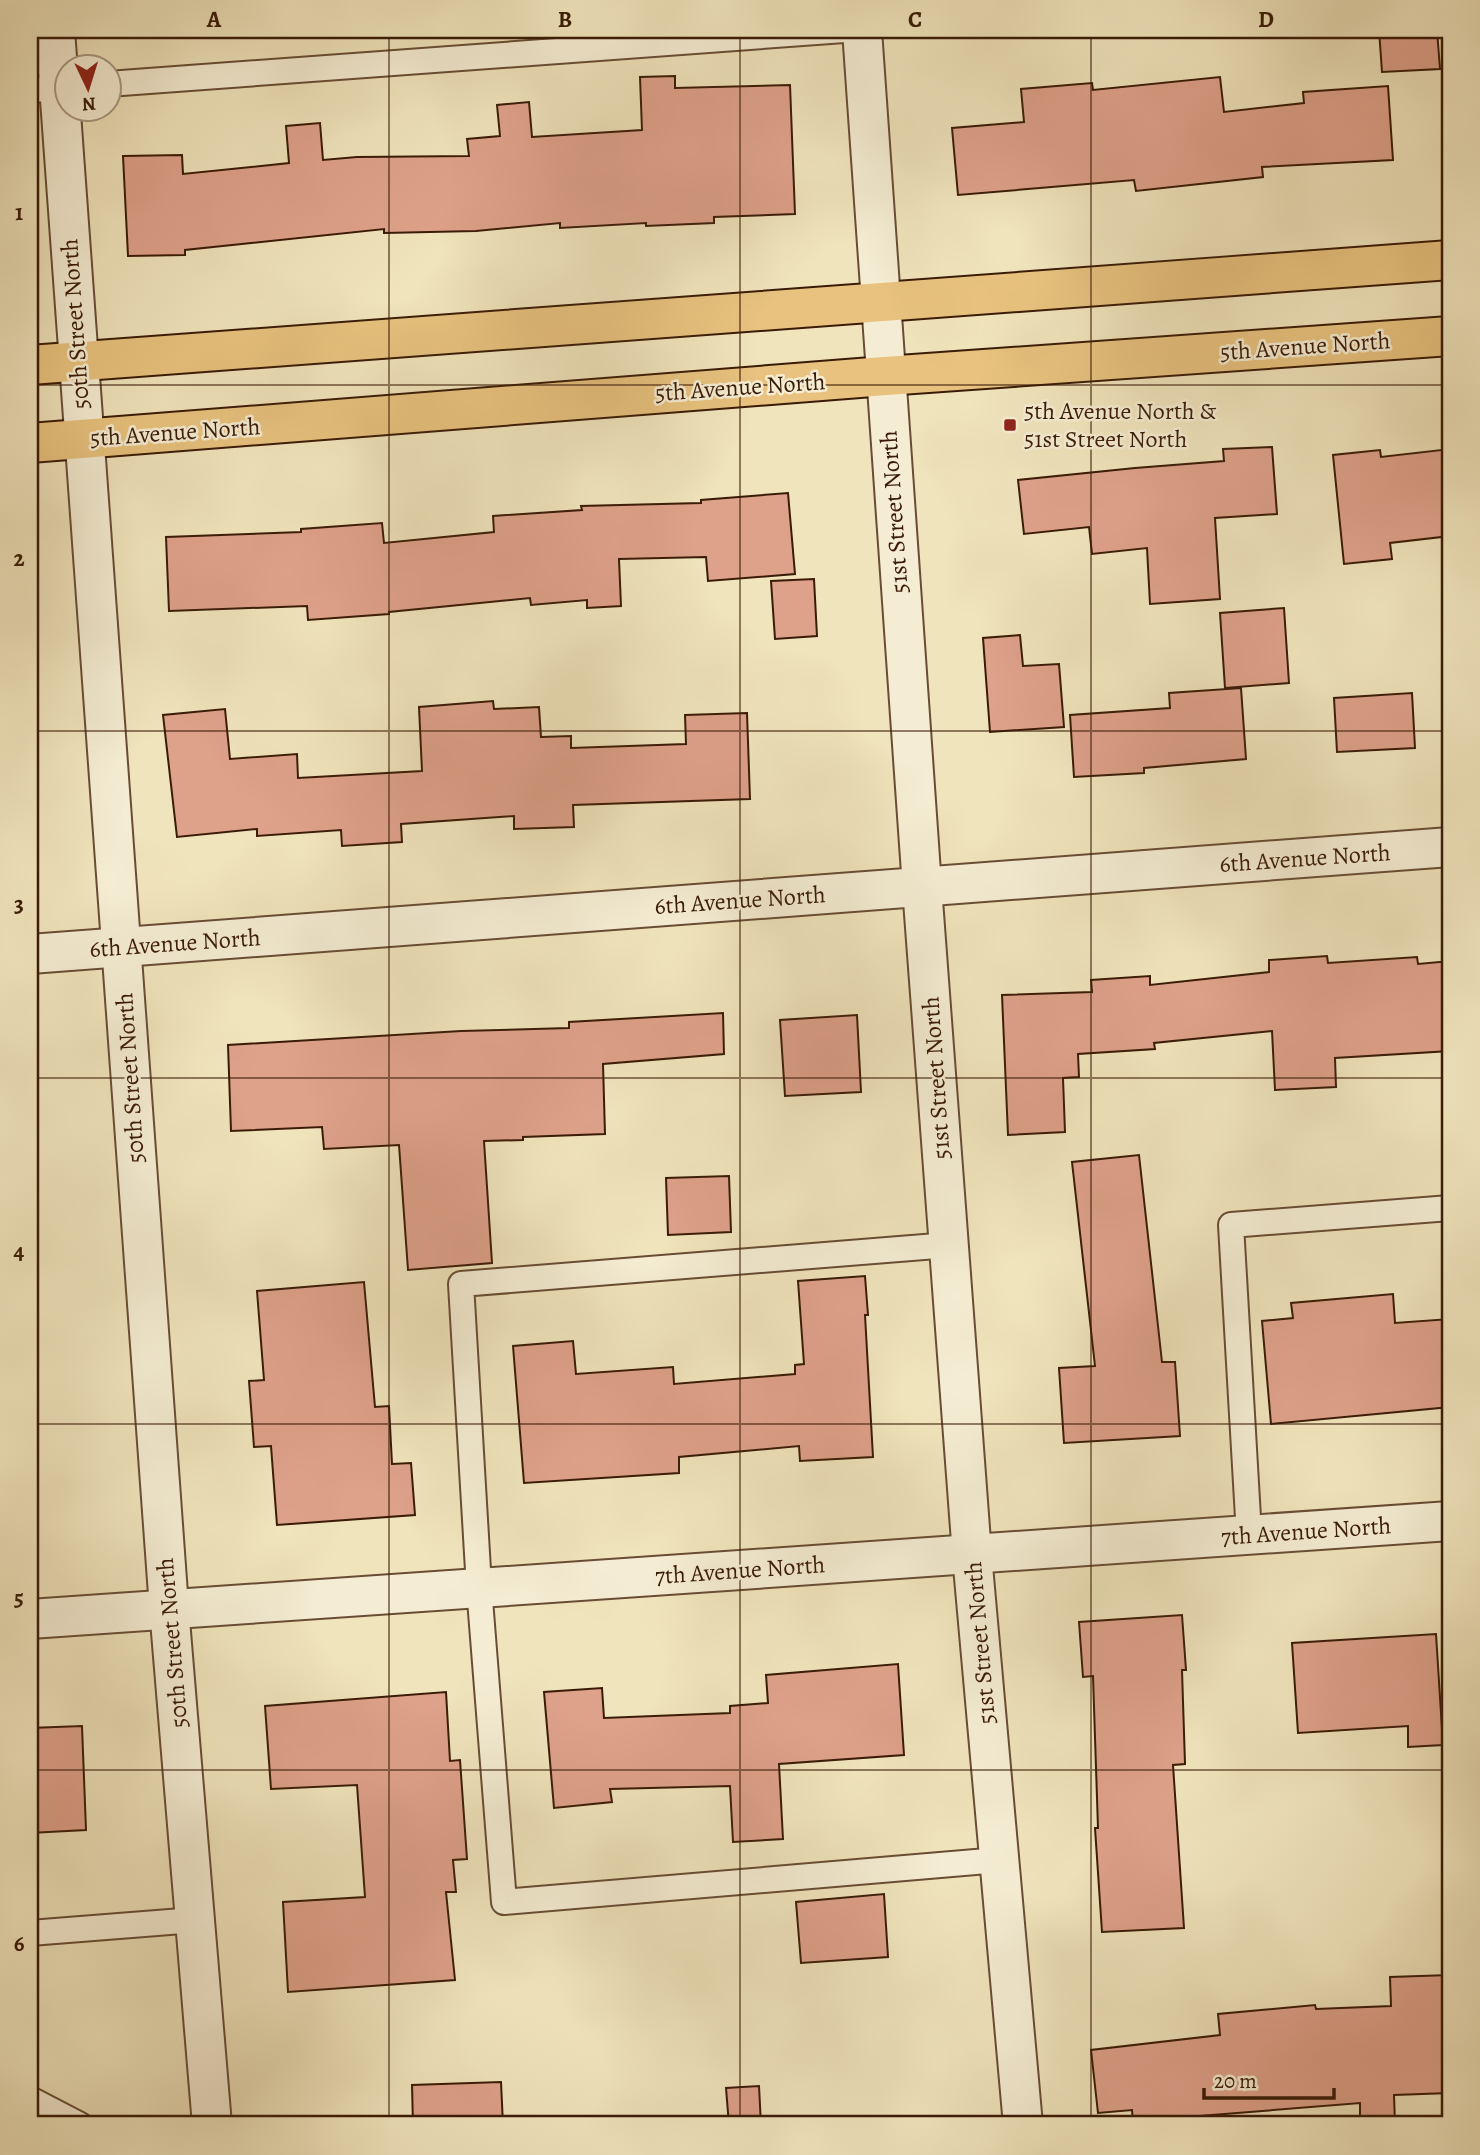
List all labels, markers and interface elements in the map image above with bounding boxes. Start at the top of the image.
text: A [206,4,222,35]
text: B [558,4,572,35]
text: C [908,4,922,35]
text: D [1258,4,1274,35]
north arrow [52,52,122,122]
text: N [81,91,97,117]
text: 1 [15,197,23,228]
street label: 50th Street North [53,237,97,410]
street label: 5th Avenue North [1219,324,1391,368]
street label: 5th Avenue North [654,365,826,409]
place label: 5th Avenue North & 51st Street North [1024,395,1216,455]
street label: 5th Avenue North [89,410,261,454]
marker: 5th Avenue North & 51st Street North [1002,417,1018,433]
street label: 51st Street North [872,429,916,595]
text: 2 [13,543,25,574]
street label: 6th Avenue North [1218,836,1392,880]
street label: 6th Avenue North [653,878,827,922]
text: 3 [14,889,24,920]
street label: 6th Avenue North [88,921,262,965]
street label: 50th Street North [108,991,152,1164]
street label: 51st Street North [914,995,958,1161]
text: 4 [14,1236,25,1267]
street label: 7th Avenue North [1220,1509,1392,1553]
street label: 7th Avenue North [654,1548,826,1592]
street label: 50th Street North [149,1556,195,1730]
street label: 51st Street North [957,1560,1003,1726]
text: 5 [14,1582,24,1613]
text: 6 [14,1928,25,1959]
scale bar [1204,2057,1333,2101]
text: 20 m [1214,2067,1257,2095]

